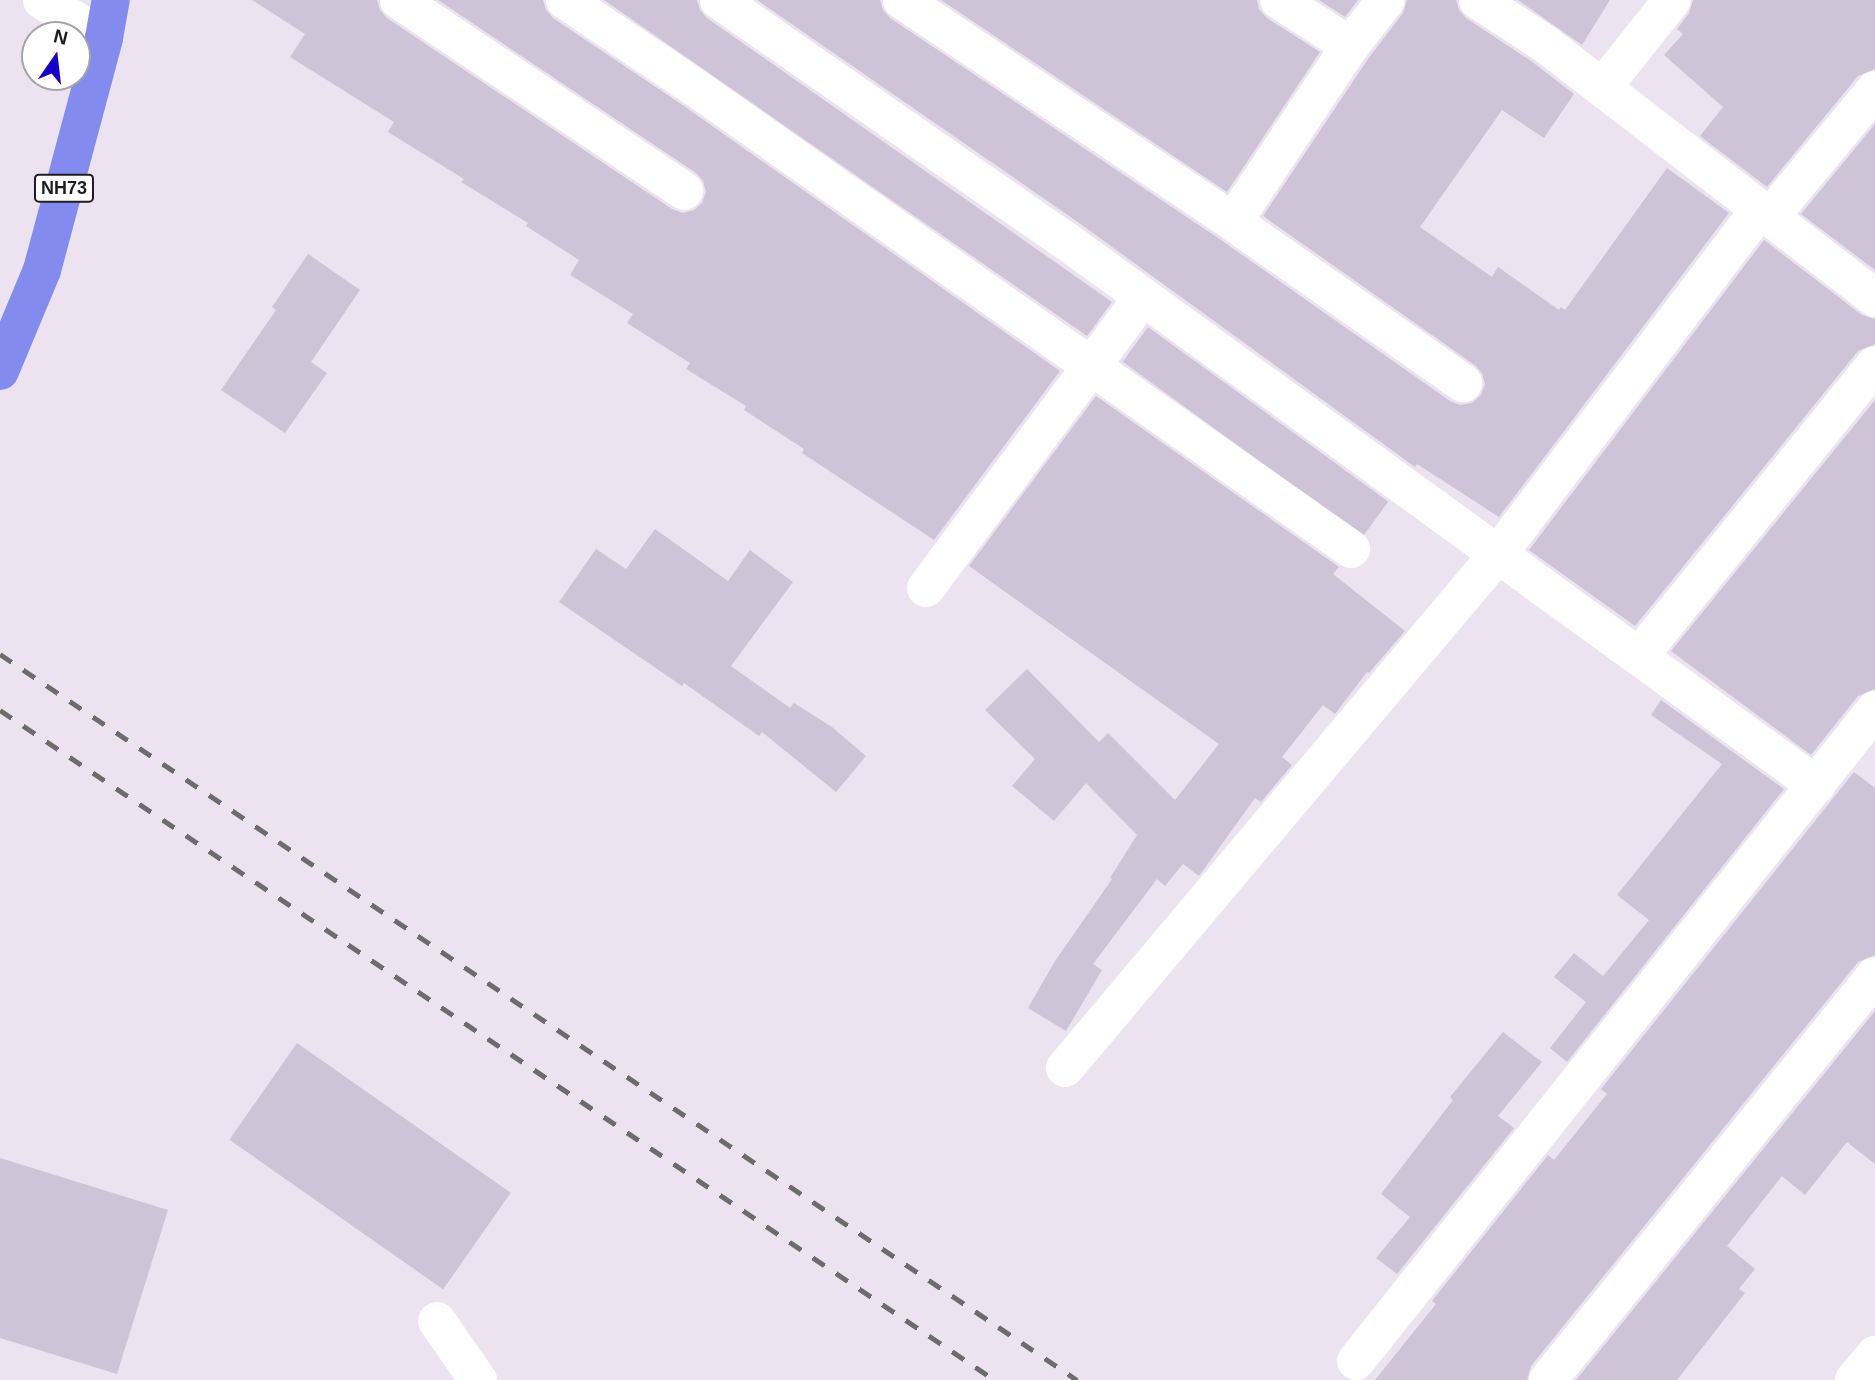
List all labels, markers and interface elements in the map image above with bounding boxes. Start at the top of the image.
north arrow [21,21,91,91]
text: N [52,25,70,49]
road number: NH73 [32,174,96,202]

